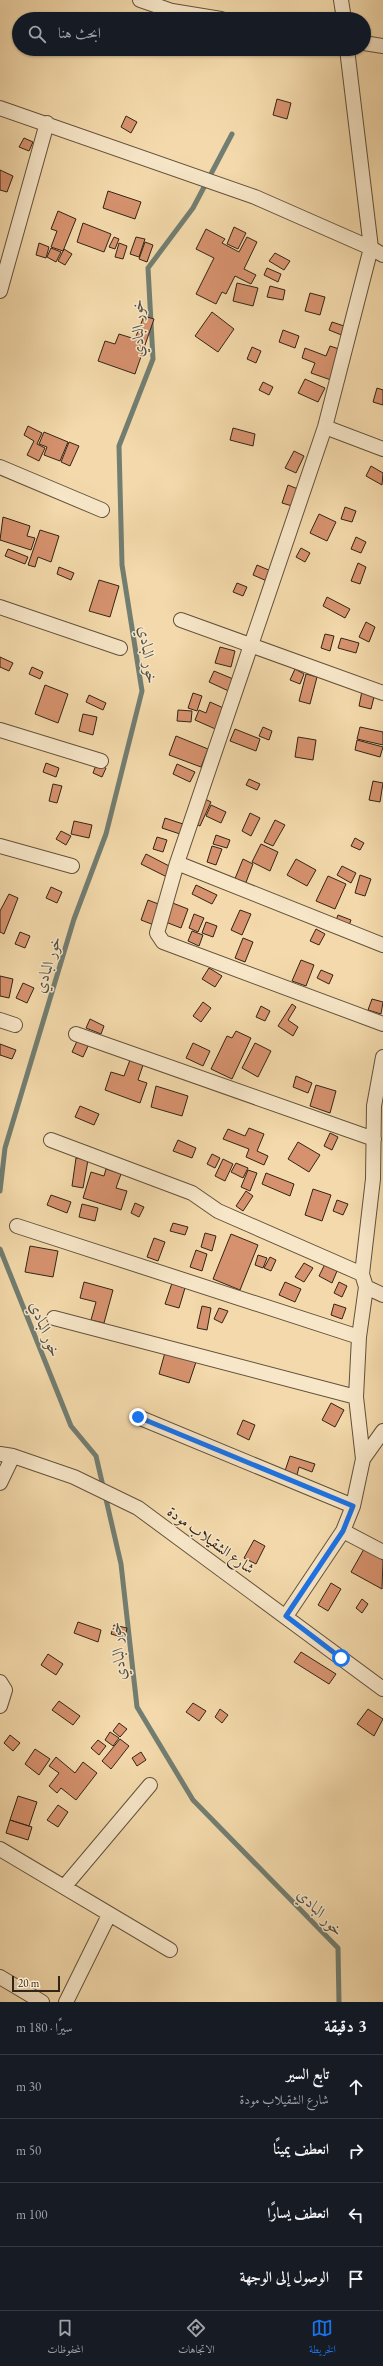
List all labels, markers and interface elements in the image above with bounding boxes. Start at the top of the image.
search box [12,12,371,56]
icon: search [26,23,48,45]
text: ابحث هنا [58,23,101,42]
water label: خور البادي [126,298,151,358]
water label: خور البادي [132,624,163,686]
water label: خور البادي [29,933,68,996]
water label: خور البادي [23,1298,66,1361]
route end [129,1408,147,1426]
street label: شارع الشقيلاب مودة [162,1502,259,1581]
water label: خور البادي [104,1620,133,1681]
route start [332,1649,350,1667]
water label: خور البادي [291,1884,349,1942]
scale bar [12,1974,60,1993]
text: 20 m [18,1976,39,1990]
text: 3 دقيقة [324,2015,367,2037]
text: سيرًا · 180 m [16,2019,73,2036]
text: تابع السير [286,2064,329,2083]
icon: ahead [345,2076,367,2098]
text: 30 m [16,2078,41,2095]
text: شارع الشقيلاب مودة [239,2091,329,2108]
text: انعطف يمينًا [273,2139,329,2158]
icon: right [345,2140,367,2162]
text: 50 m [16,2142,41,2159]
text: انعطف يسارًا [267,2203,329,2222]
icon: left [345,2204,367,2226]
text: 100 m [16,2206,47,2223]
text: الوصول إلى الوجهة [240,2267,329,2286]
icon: arrive [345,2268,367,2290]
tab: المحفوظات [47,2317,83,2360]
tab: الاتجاهات [178,2317,215,2360]
tab: الخريطة [309,2317,336,2360]

